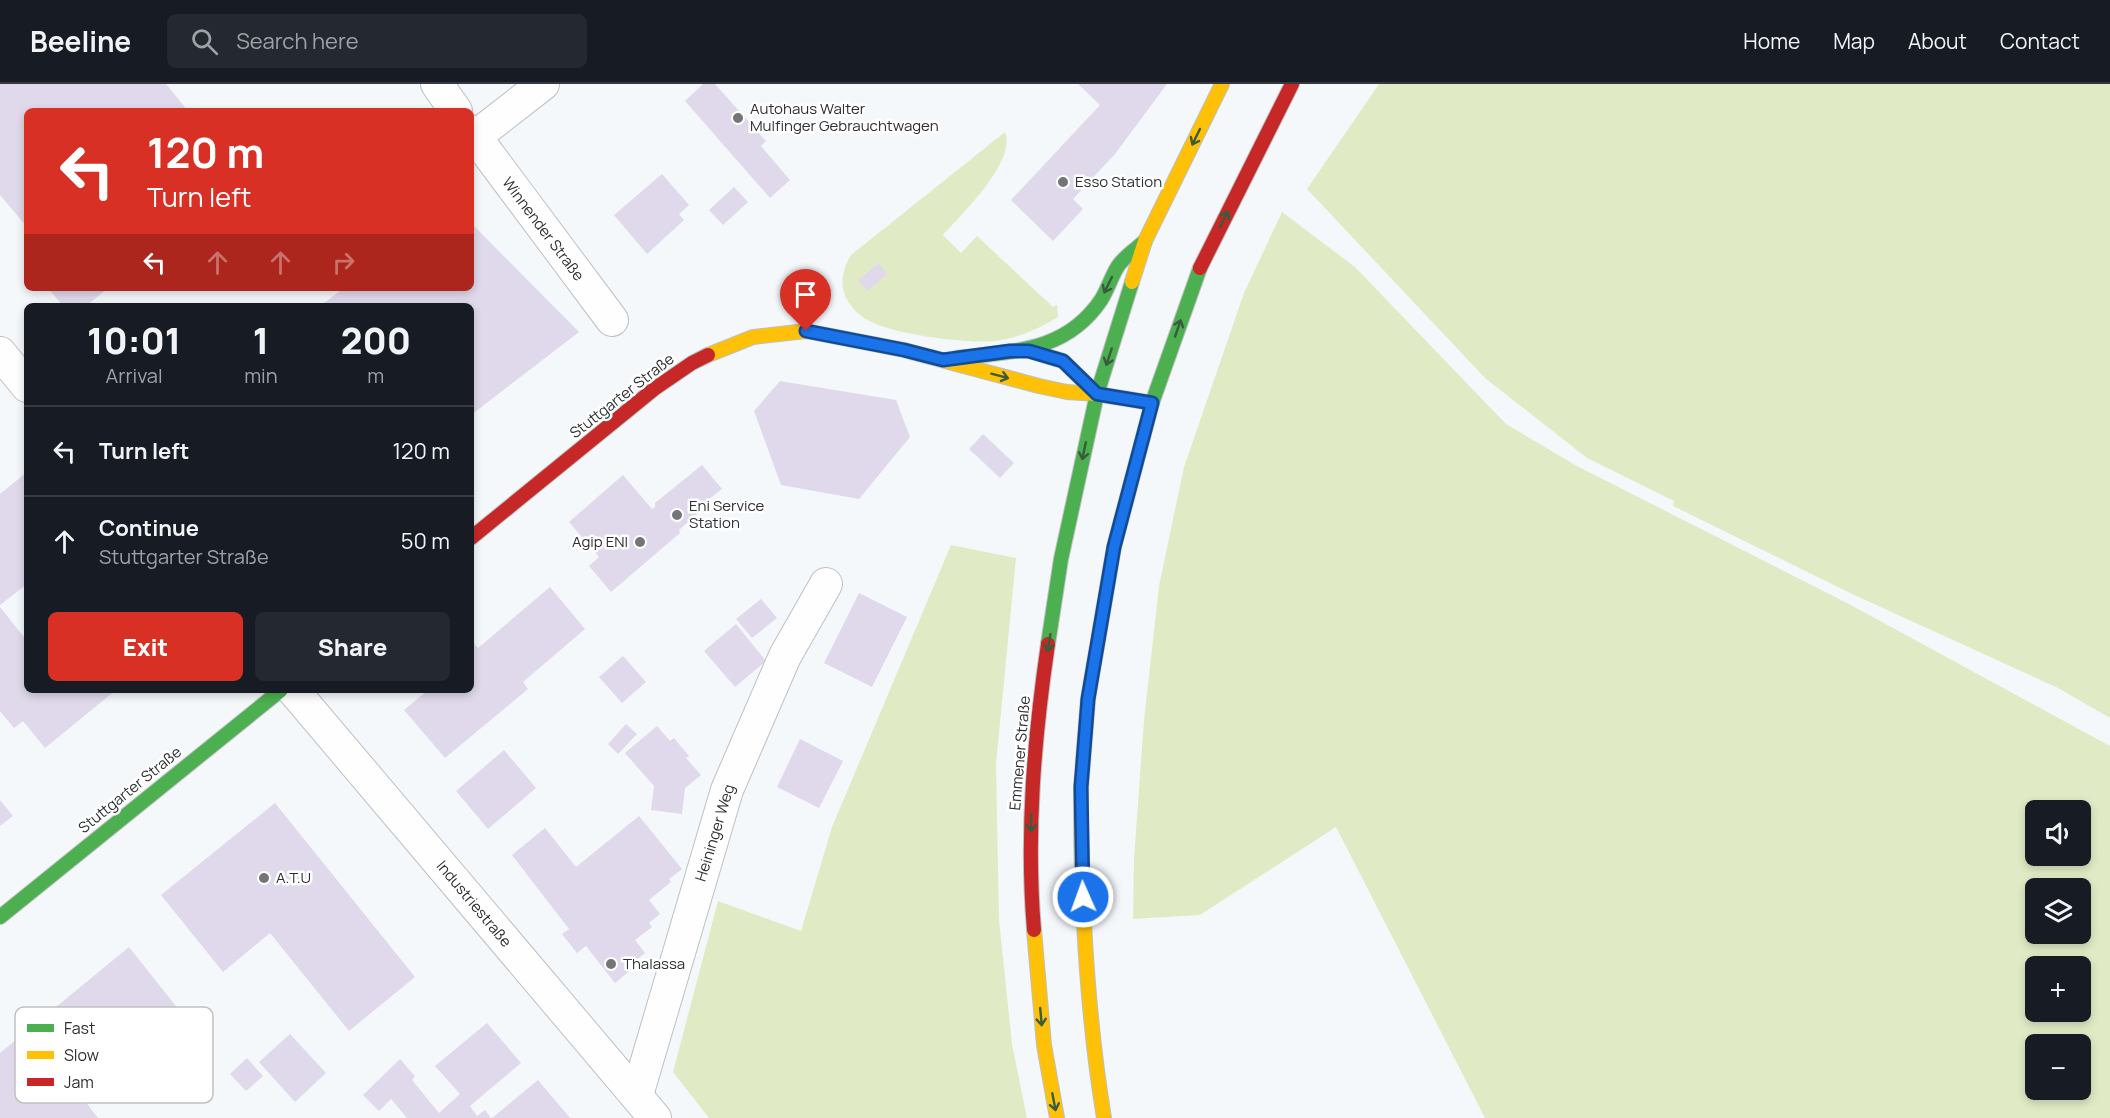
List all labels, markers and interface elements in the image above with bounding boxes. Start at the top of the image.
search box [167,14,587,68]
text: Beeline [30,22,131,60]
icon: search [188,25,221,58]
text: Search here [236,26,359,56]
text: Home [1743,27,1800,55]
text: Map [1833,27,1875,55]
text: About [1908,27,1967,55]
text: Contact [2000,27,2080,55]
place label: Autohaus Walter Mulfinger Gebrauchtwagen [750,98,939,136]
marker: Autohaus Walter Mulfinger Gebrauchtwagen [731,111,745,125]
text: 120 m [147,123,264,181]
one-way arrow [1190,127,1202,145]
icon: left [48,132,126,210]
place label: Esso Station [1075,171,1162,192]
street label: Winnender Straße [497,172,590,285]
marker: Esso Station [1056,175,1070,189]
text: Turn left [147,178,251,215]
one-way arrow [1218,211,1230,228]
icon: left [138,246,171,279]
icon: ahead [201,246,234,279]
icon: ahead [264,246,297,279]
icon: right [327,246,360,279]
pin [780,269,831,331]
one-way arrow [1102,276,1114,294]
icon: arrive [789,278,822,311]
text: 10:01 [87,316,181,365]
text: 1 [253,316,269,365]
text: 200 [341,316,411,365]
one-way arrow [1174,319,1185,338]
one-way arrow [1102,347,1113,366]
street label: Stuttgarter Straße [565,348,678,443]
text: Arrival [106,362,163,389]
text: min [244,362,278,389]
text: m [367,362,384,389]
one-way arrow [990,370,1009,382]
icon: left [48,435,81,468]
text: Turn left [99,436,189,466]
text: 120 m [392,436,450,466]
one-way arrow [1078,442,1090,461]
place label: Eni Service Station [689,495,765,533]
marker: Eni Service Station [670,508,684,522]
text: Continue [99,513,199,543]
icon: ahead [48,525,81,558]
text: 50 m [401,526,450,556]
place label: Agip ENI [572,531,628,552]
marker: Agip ENI [633,535,647,549]
text: Stuttgarter Straße [99,543,269,570]
button: Exit [48,612,243,681]
button: Share [255,612,450,681]
one-way arrow [1043,633,1054,652]
street label: Emmener Straße [1004,695,1035,811]
street label: Stuttgarter Straße [74,741,186,838]
street label: Heininger Weg [690,782,739,884]
map controls [2025,800,2091,1100]
button: sound [2025,800,2091,866]
one-way arrow [1025,812,1037,832]
street label: Industriestraße [432,856,517,952]
position arrow [1051,865,1115,929]
place label: A.T.U [276,867,311,888]
marker: A.T.U [257,871,271,885]
button: layers [2025,878,2091,944]
place label: Thalassa [623,953,685,974]
button: + [2025,956,2091,1022]
marker: Thalassa [604,957,618,971]
legend [15,1007,213,1103]
one-way arrow [1036,1007,1047,1027]
text: Fast [64,1017,95,1039]
button: − [2025,1034,2091,1100]
text: Slow [64,1044,99,1066]
text: Jam [64,1071,94,1093]
one-way arrow [1049,1092,1060,1111]

